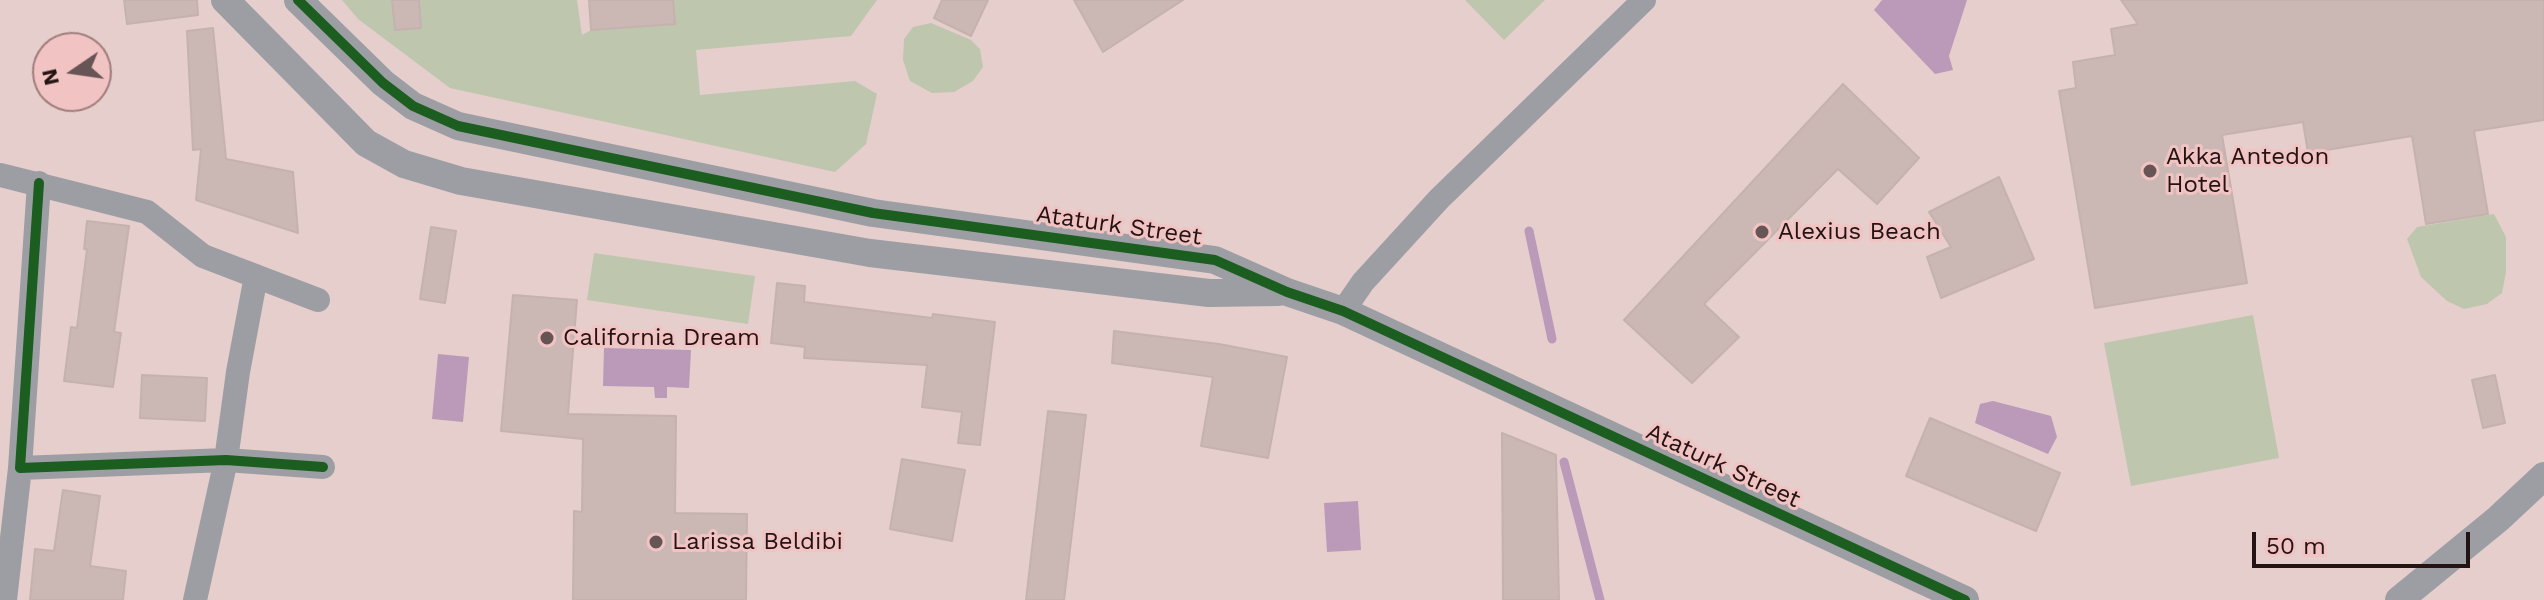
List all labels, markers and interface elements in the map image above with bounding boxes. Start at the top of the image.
north arrow [32,32,112,112]
text: N [36,66,64,88]
place label: Akka Antedon Hotel [2166,143,2329,199]
marker: Akka Antedon Hotel [2141,162,2159,180]
street label: Ataturk Street [1034,200,1204,252]
place label: Alexius Beach [1778,218,1941,246]
marker: Alexius Beach [1753,223,1771,241]
place label: California Dream [563,324,760,352]
marker: California Dream [538,329,556,347]
street label: Ataturk Street [1641,418,1805,514]
scale bar [2256,516,2474,566]
place label: Larissa Beldibi [672,528,843,556]
text: 50 m [2266,532,2326,560]
marker: Larissa Beldibi [647,533,665,551]

